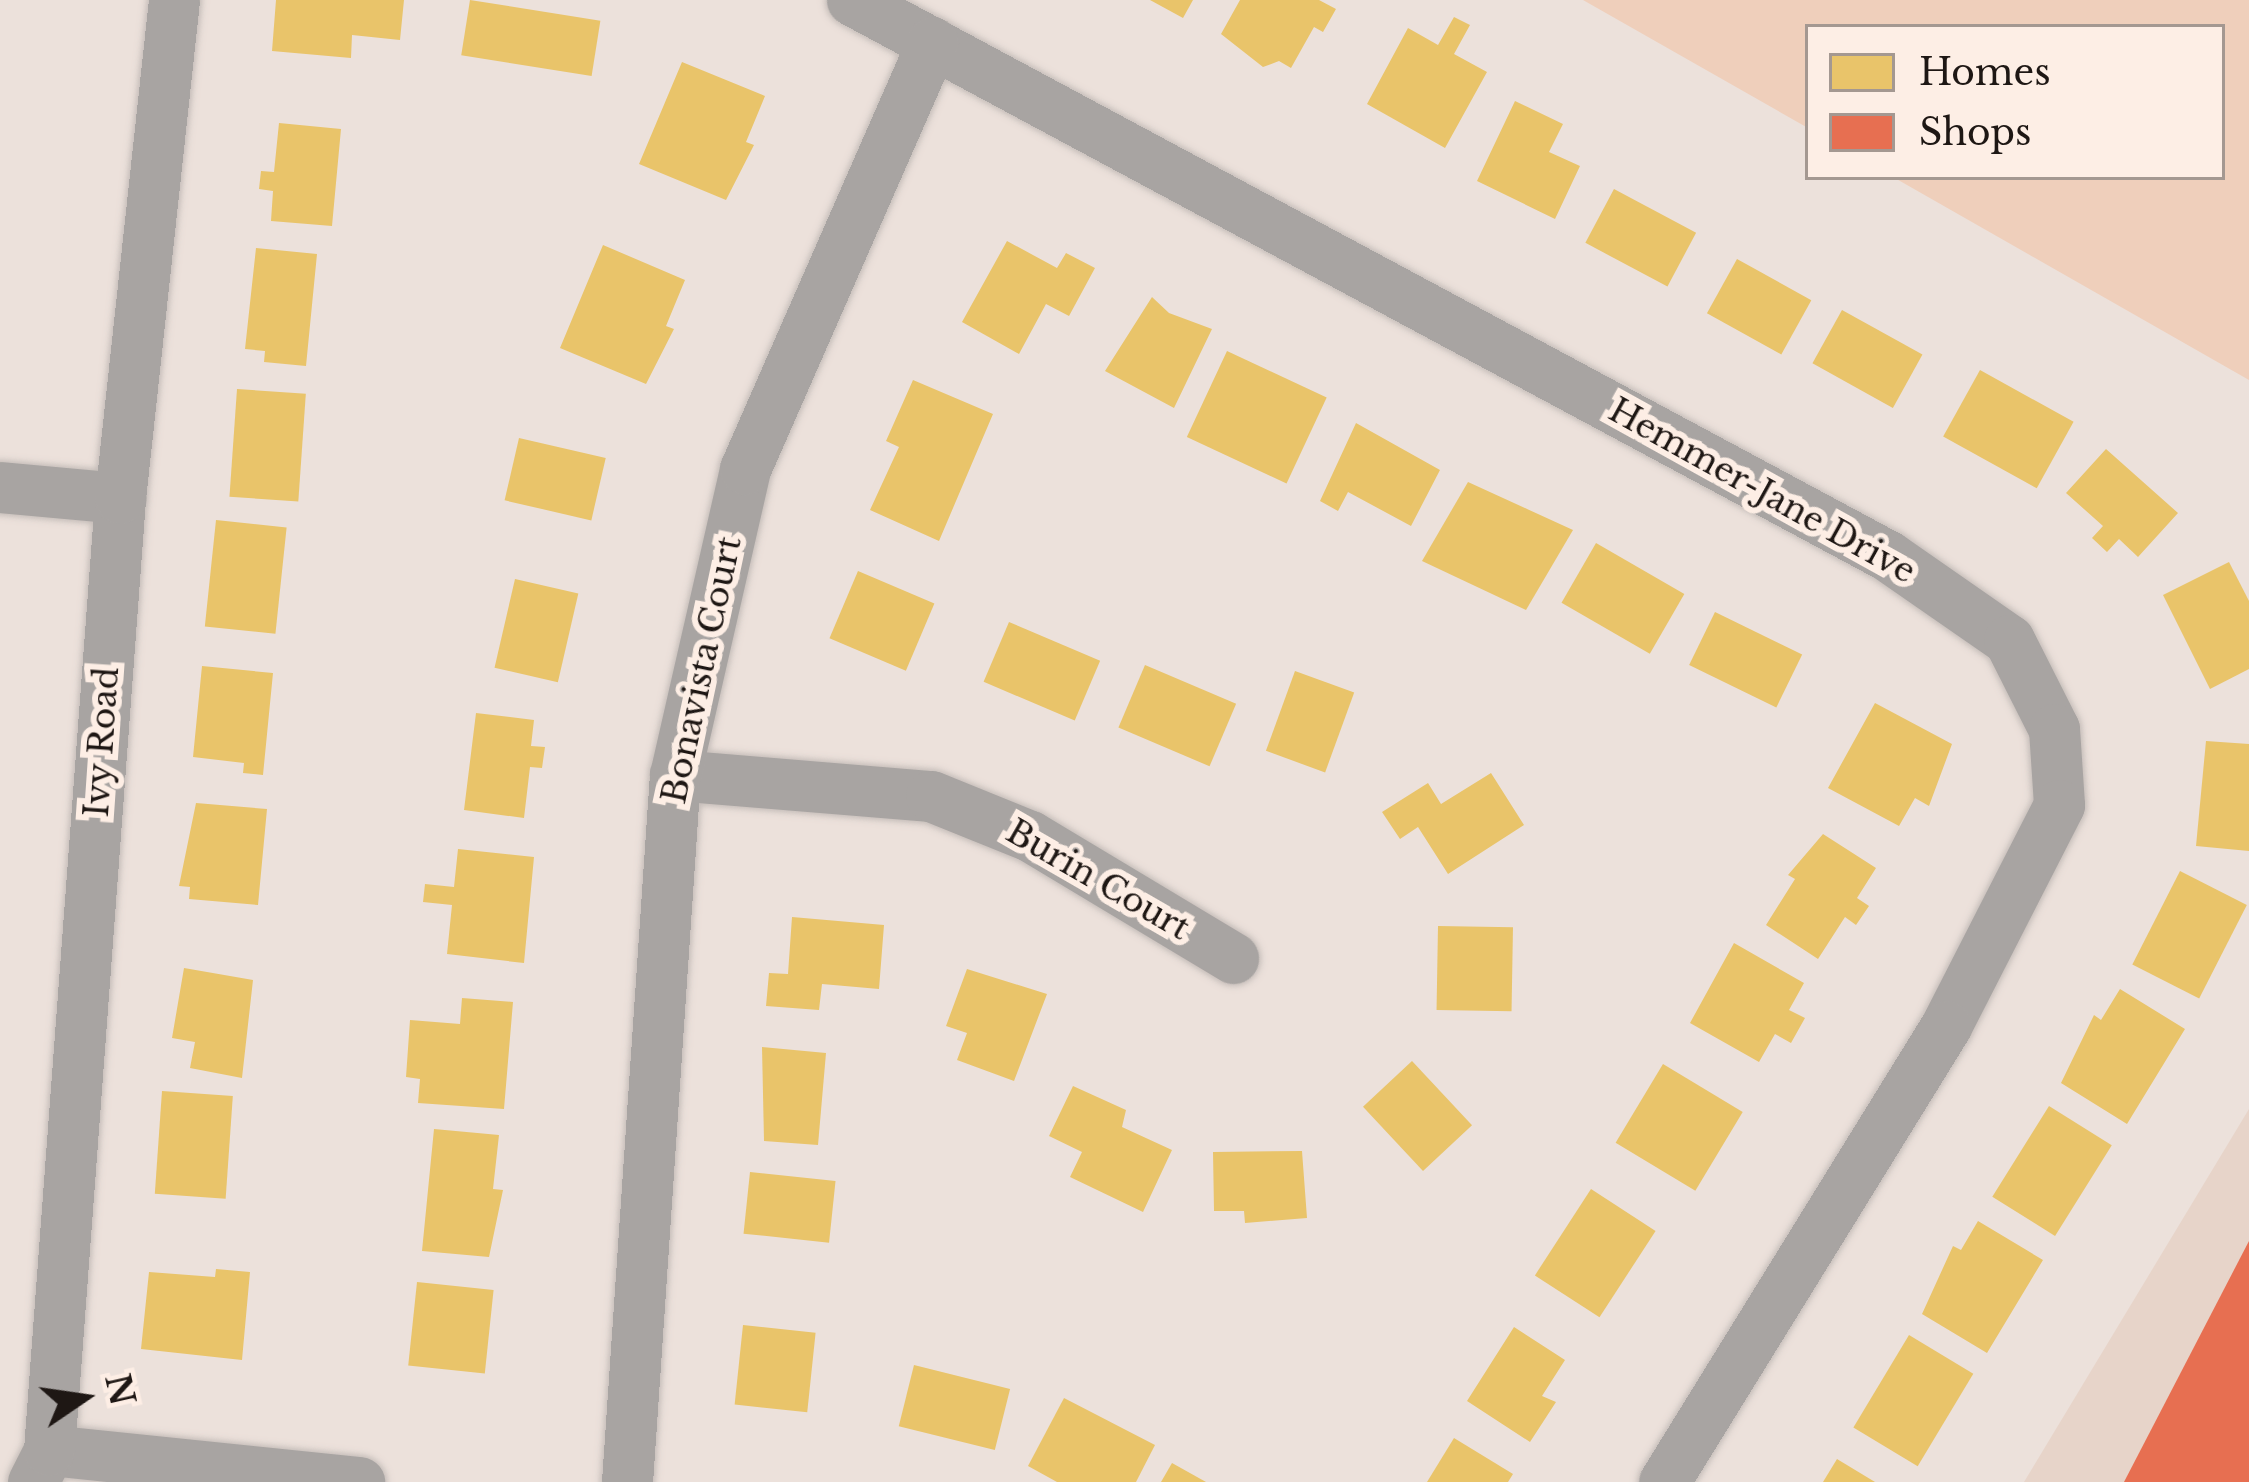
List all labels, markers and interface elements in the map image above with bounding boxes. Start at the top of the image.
legend [1805,24,2225,180]
text: Homes [1919,50,2050,95]
text: Shops [1919,110,2031,155]
street label: Hemmer-Jane Drive [1602,390,1922,592]
street label: Bonavista Court [654,533,750,807]
street label: Ivy Road [77,665,127,819]
street label: Burin Court [999,812,1197,948]
north arrow [24,1338,144,1458]
text: N [96,1370,143,1410]

